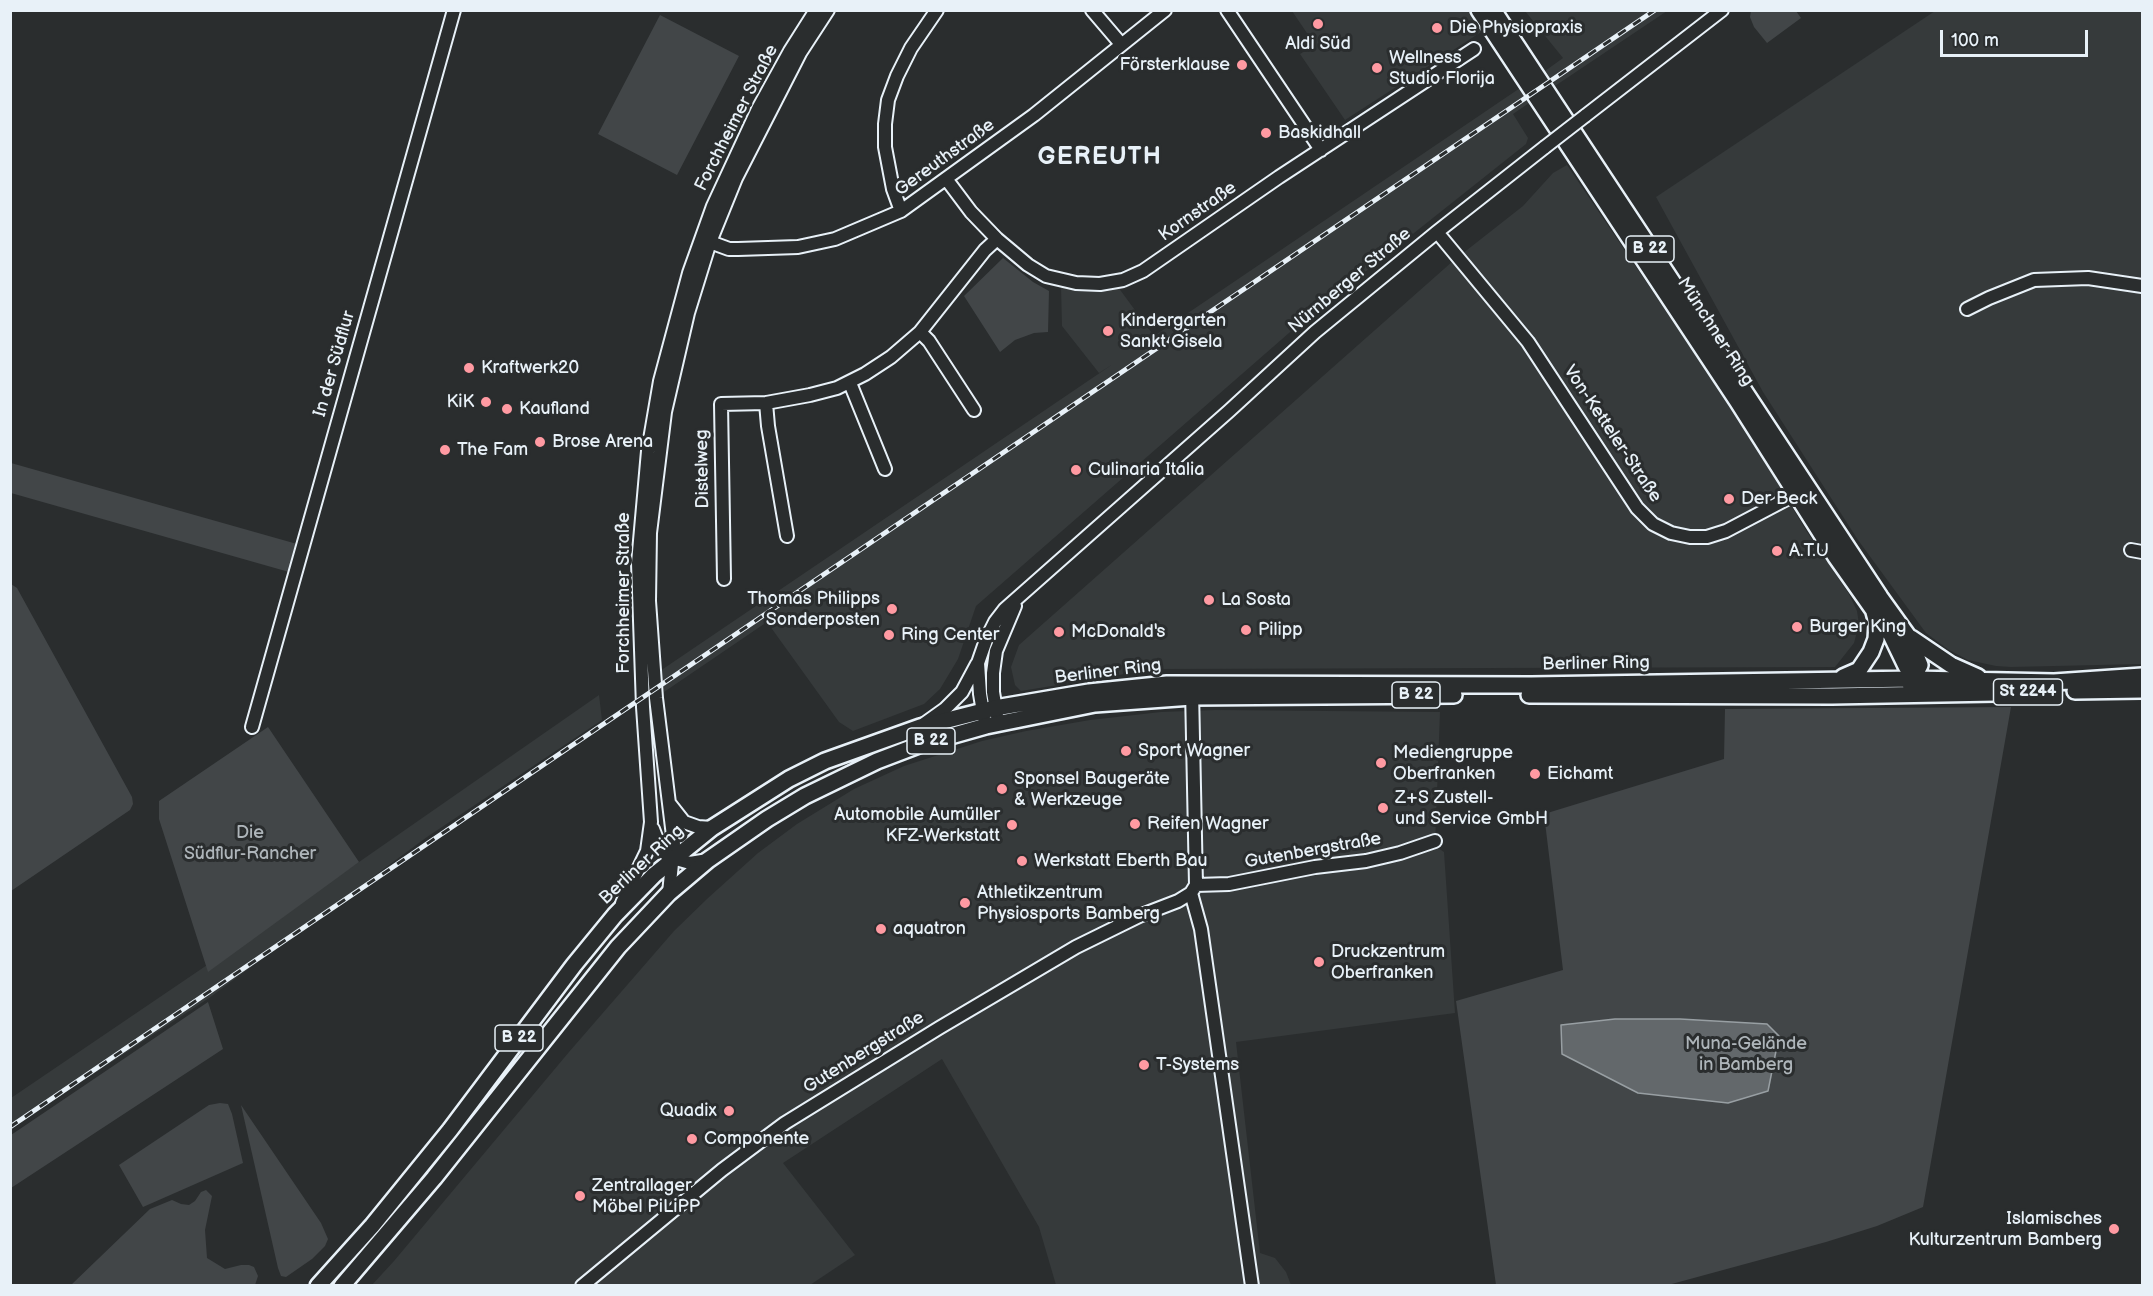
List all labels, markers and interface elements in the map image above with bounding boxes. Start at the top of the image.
marker: Aldi Süd [1311,17,1325,31]
place label: Die Physiopraxis [1449,17,1583,39]
scale bar [1943,18,2092,56]
marker: Die Physiopraxis [1430,21,1444,35]
text: 100 m [1951,30,1999,51]
place label: Aldi Süd [1285,33,1351,55]
street label: Forchheimer Straße [691,41,783,195]
place label: Wellness Studio Florija [1389,47,1495,90]
place label: Försterklause [1120,54,1230,76]
marker: Försterklause [1235,58,1249,72]
marker: Wellness Studio Florija [1370,61,1384,75]
street label: Gereuthstraße [891,115,999,201]
place label: Baskidhall [1278,122,1361,144]
marker: Baskidhall [1259,126,1273,140]
district label: GEREUTH [1038,144,1162,172]
street label: Kornstraße [1155,177,1241,247]
street label: Nürnberger Straße [1284,223,1416,339]
road number: B 22 [1626,236,1674,262]
street label: Münchner Ring [1672,274,1758,390]
street label: In der Südflur [310,309,360,419]
place label: Kindergarten Sankt Gisela [1120,310,1226,352]
marker: Kindergarten Sankt Gisela [1101,324,1115,338]
place label: Kraftwerk20 [481,357,579,379]
marker: Kraftwerk20 [462,361,476,375]
street label: Von-Ketteler-Straße [1558,361,1666,507]
place label: KiK [447,391,474,413]
marker: KiK [479,395,493,409]
place label: Kaufland [519,398,590,420]
marker: Kaufland [500,402,514,416]
street label: Distelweg [692,429,714,509]
place label: Brose Arena [552,431,653,453]
marker: Brose Arena [533,435,547,449]
place label: The Fam [457,439,528,461]
marker: The Fam [438,443,452,457]
place label: Culinaria Italia [1088,459,1204,481]
marker: Culinaria Italia [1069,463,1083,477]
place label: Der Beck [1741,488,1817,510]
marker: Der Beck [1722,492,1736,506]
street label: Forchheimer Straße [613,512,635,674]
place label: A.T.U [1789,540,1829,562]
marker: A.T.U [1770,544,1784,558]
place label: Thomas Philipps Sonderposten [747,588,880,630]
place label: La Sosta [1221,589,1291,611]
marker: La Sosta [1202,593,1216,607]
marker: Thomas Philipps Sonderposten [885,602,899,616]
place label: Burger King [1809,616,1906,638]
place label: Pilipp [1258,619,1303,641]
marker: Burger King [1790,620,1804,634]
place label: McDonald's [1071,621,1165,643]
marker: Pilipp [1239,623,1253,637]
place label: Ring Center [901,624,999,646]
marker: McDonald's [1052,625,1066,639]
marker: Ring Center [882,628,896,642]
street label: Berliner Ring [1542,652,1650,676]
street label: Berliner Ring [1053,655,1163,689]
road number: St 2244 [1994,679,2062,705]
road number: B 22 [1392,682,1440,708]
road number: B 22 [907,728,955,754]
place label: Sport Wagner [1138,740,1250,762]
place label: Mediengruppe Oberfranken [1393,742,1513,784]
marker: Sport Wagner [1119,744,1133,758]
marker: Mediengruppe Oberfranken [1374,756,1388,770]
place label: Eichamt [1547,763,1613,785]
marker: Eichamt [1528,767,1542,781]
place label: Sponsel Baugeräte & Werkzeuge [1014,768,1170,810]
marker: Sponsel Baugeräte & Werkzeuge [995,782,1009,796]
place label: Z+S Zustell- und Service GmbH [1395,787,1548,830]
marker: Z+S Zustell- und Service GmbH [1376,801,1390,815]
place label: Automobile Aumüller KFZ-Werkstatt [834,804,1000,846]
place label: Reifen Wagner [1147,813,1269,835]
marker: Reifen Wagner [1128,817,1142,831]
marker: Automobile Aumüller KFZ-Werkstatt [1005,818,1019,832]
street label: Berliner Ring [595,820,689,910]
park label: Die Südflur-Rancher [184,822,316,864]
street label: Gutenbergstraße [1243,828,1383,874]
place label: Werkstatt Eberth Bau [1034,850,1208,872]
marker: Werkstatt Eberth Bau [1015,854,1029,868]
place label: Athletikzentrum Physiosports Bamberg [977,882,1160,924]
marker: Athletikzentrum Physiosports Bamberg [958,896,972,910]
place label: aquatron [893,918,966,940]
marker: aquatron [874,922,888,936]
place label: Druckzentrum Oberfranken [1331,941,1445,984]
marker: Druckzentrum Oberfranken [1312,955,1326,969]
street label: Gutenbergstraße [800,1007,928,1099]
road number: B 22 [495,1025,543,1051]
park label: Muna-Gelände in Bamberg [1685,1033,1807,1076]
place label: T-Systems [1156,1054,1239,1076]
marker: T-Systems [1137,1058,1151,1072]
place label: Quadix [660,1100,717,1122]
marker: Quadix [722,1104,736,1118]
place label: Componente [704,1128,809,1150]
marker: Componente [685,1132,699,1146]
place label: Zentrallager Möbel PiLiPP [592,1175,700,1218]
marker: Zentrallager Möbel PiLiPP [573,1189,587,1203]
place label: Islamisches Kulturzentrum Bamberg [1909,1208,2102,1250]
marker: Islamisches Kulturzentrum Bamberg [2107,1222,2121,1236]

